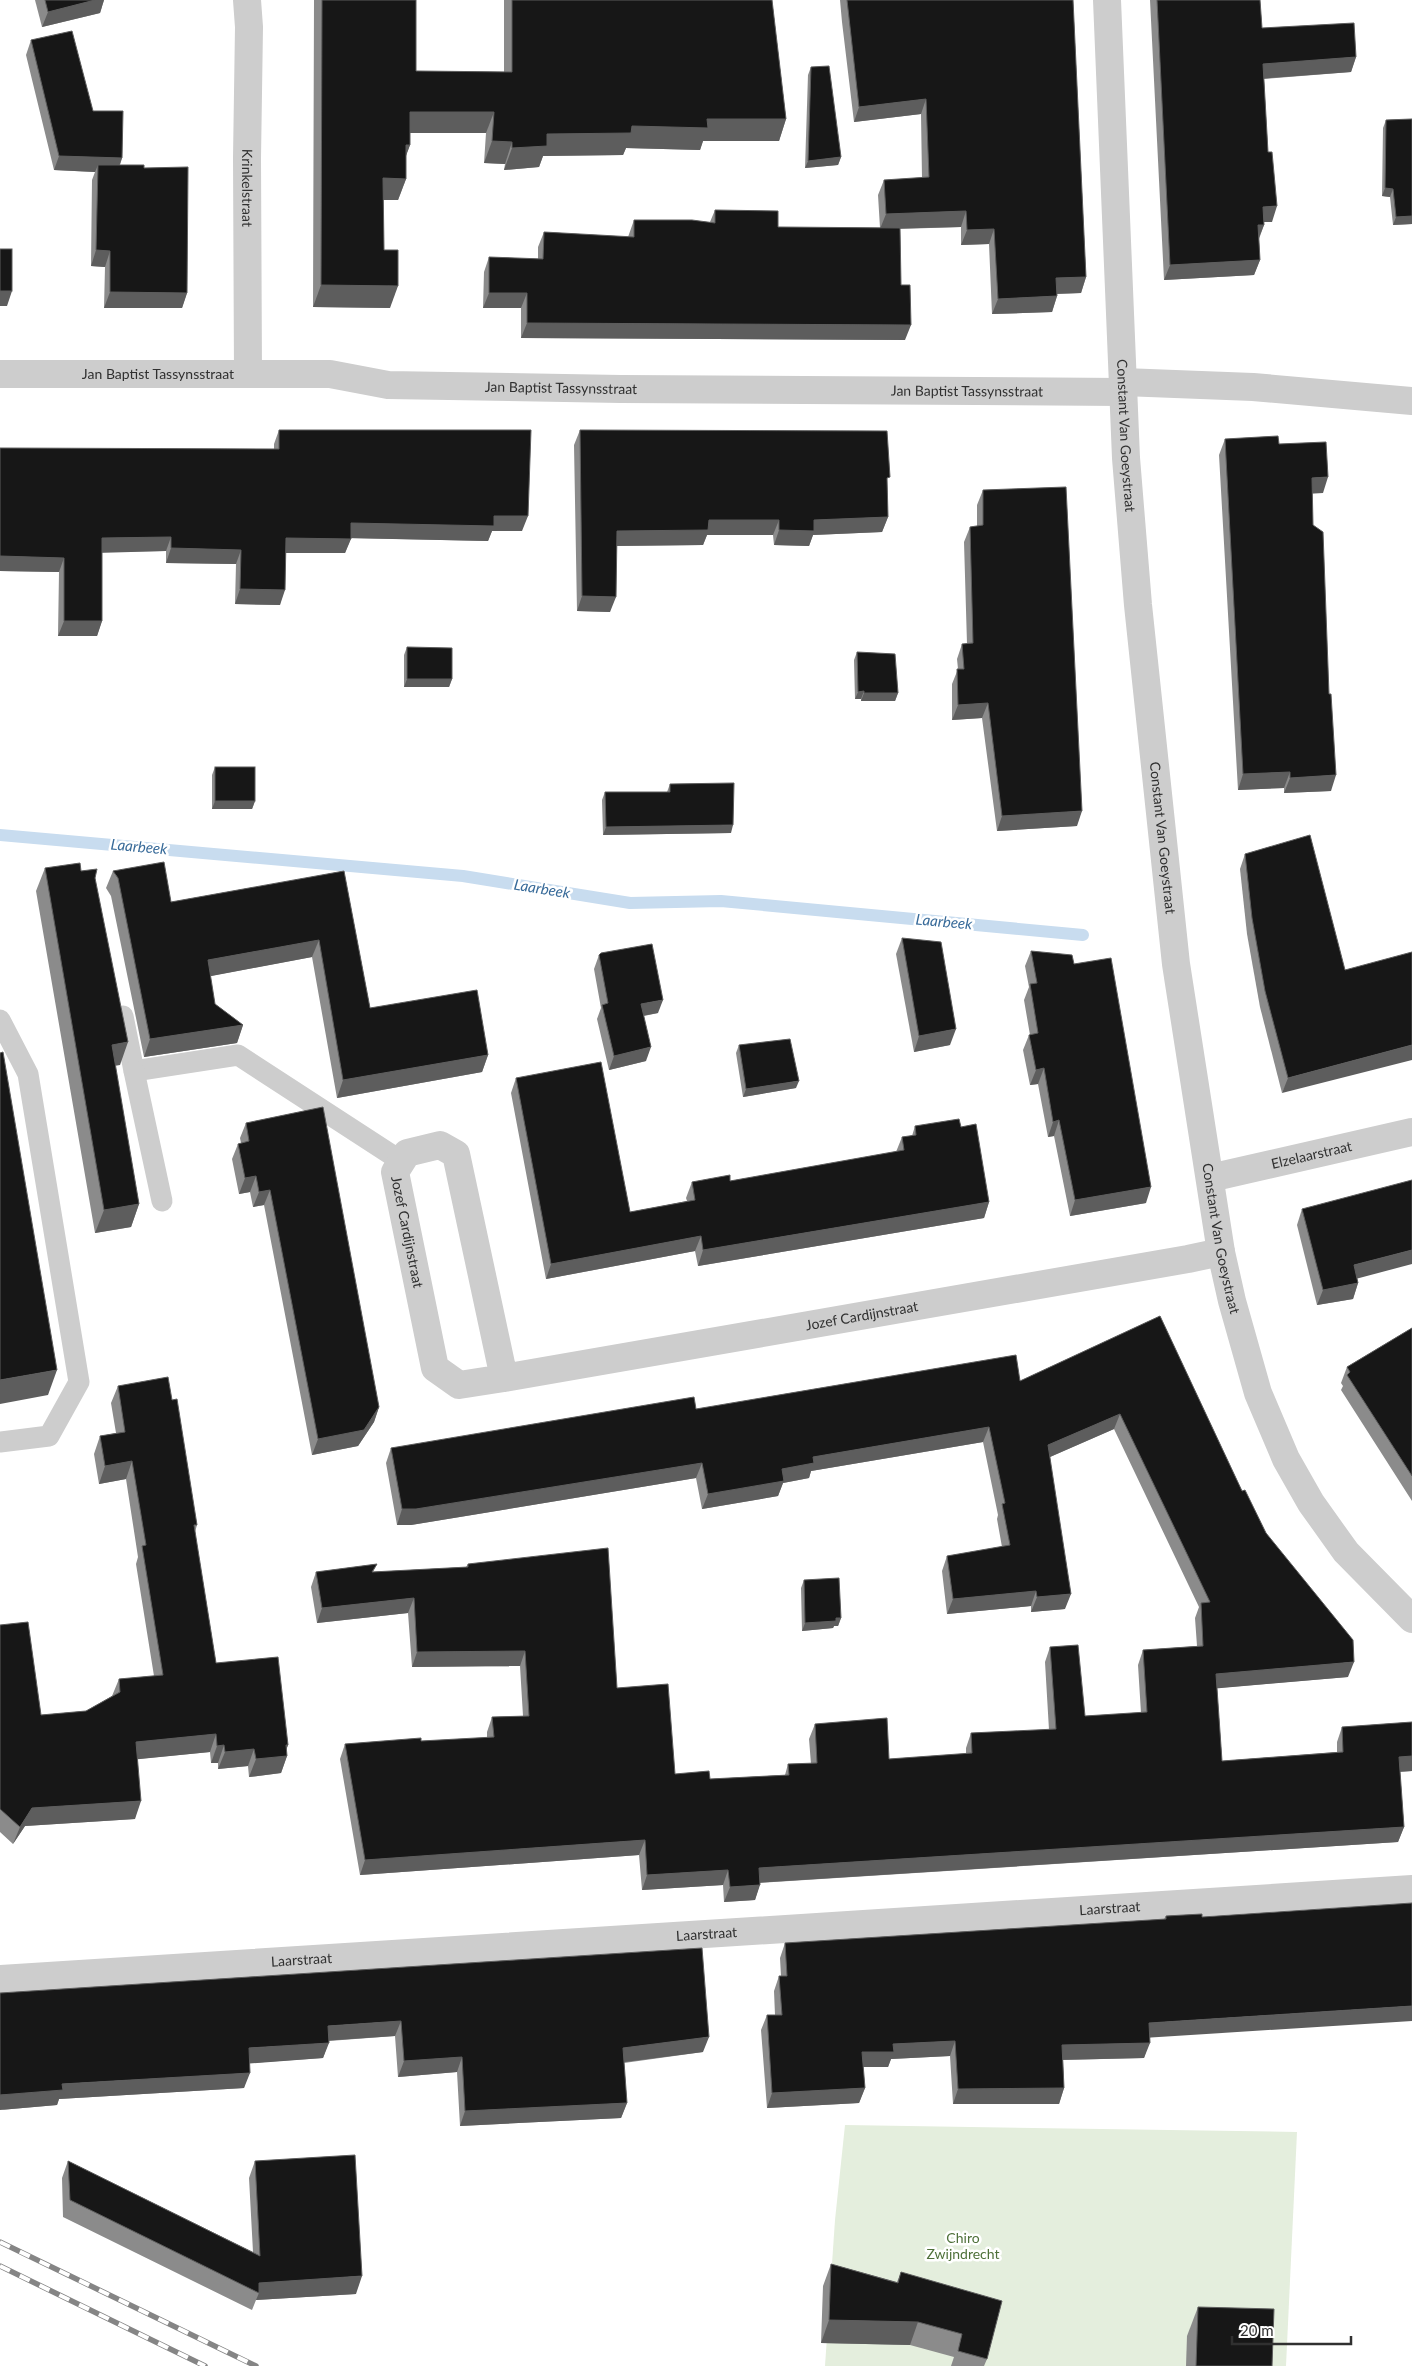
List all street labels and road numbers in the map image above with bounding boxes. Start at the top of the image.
street label: Krinkelstraat [239,149,256,227]
street label: Constant Van Goeystraat [1114,359,1139,513]
street label: Jan Baptist Tassynsstraat [82,365,234,382]
street label: Jan Baptist Tassynsstraat [485,378,637,397]
street label: Jan Baptist Tassynsstraat [891,382,1043,400]
street label: Constant Van Goeystraat [1147,761,1180,915]
street label: Elzelaarstraat [1269,1137,1353,1172]
street label: Constant Van Goeystraat [1199,1162,1244,1316]
street label: Jozef Cardijnstraat [388,1174,427,1289]
street label: Jozef Cardijnstraat [804,1297,919,1333]
street label: Laarstraat [1079,1897,1141,1918]
street label: Laarstraat [675,1923,738,1944]
street label: Laarstraat [270,1949,332,1970]

